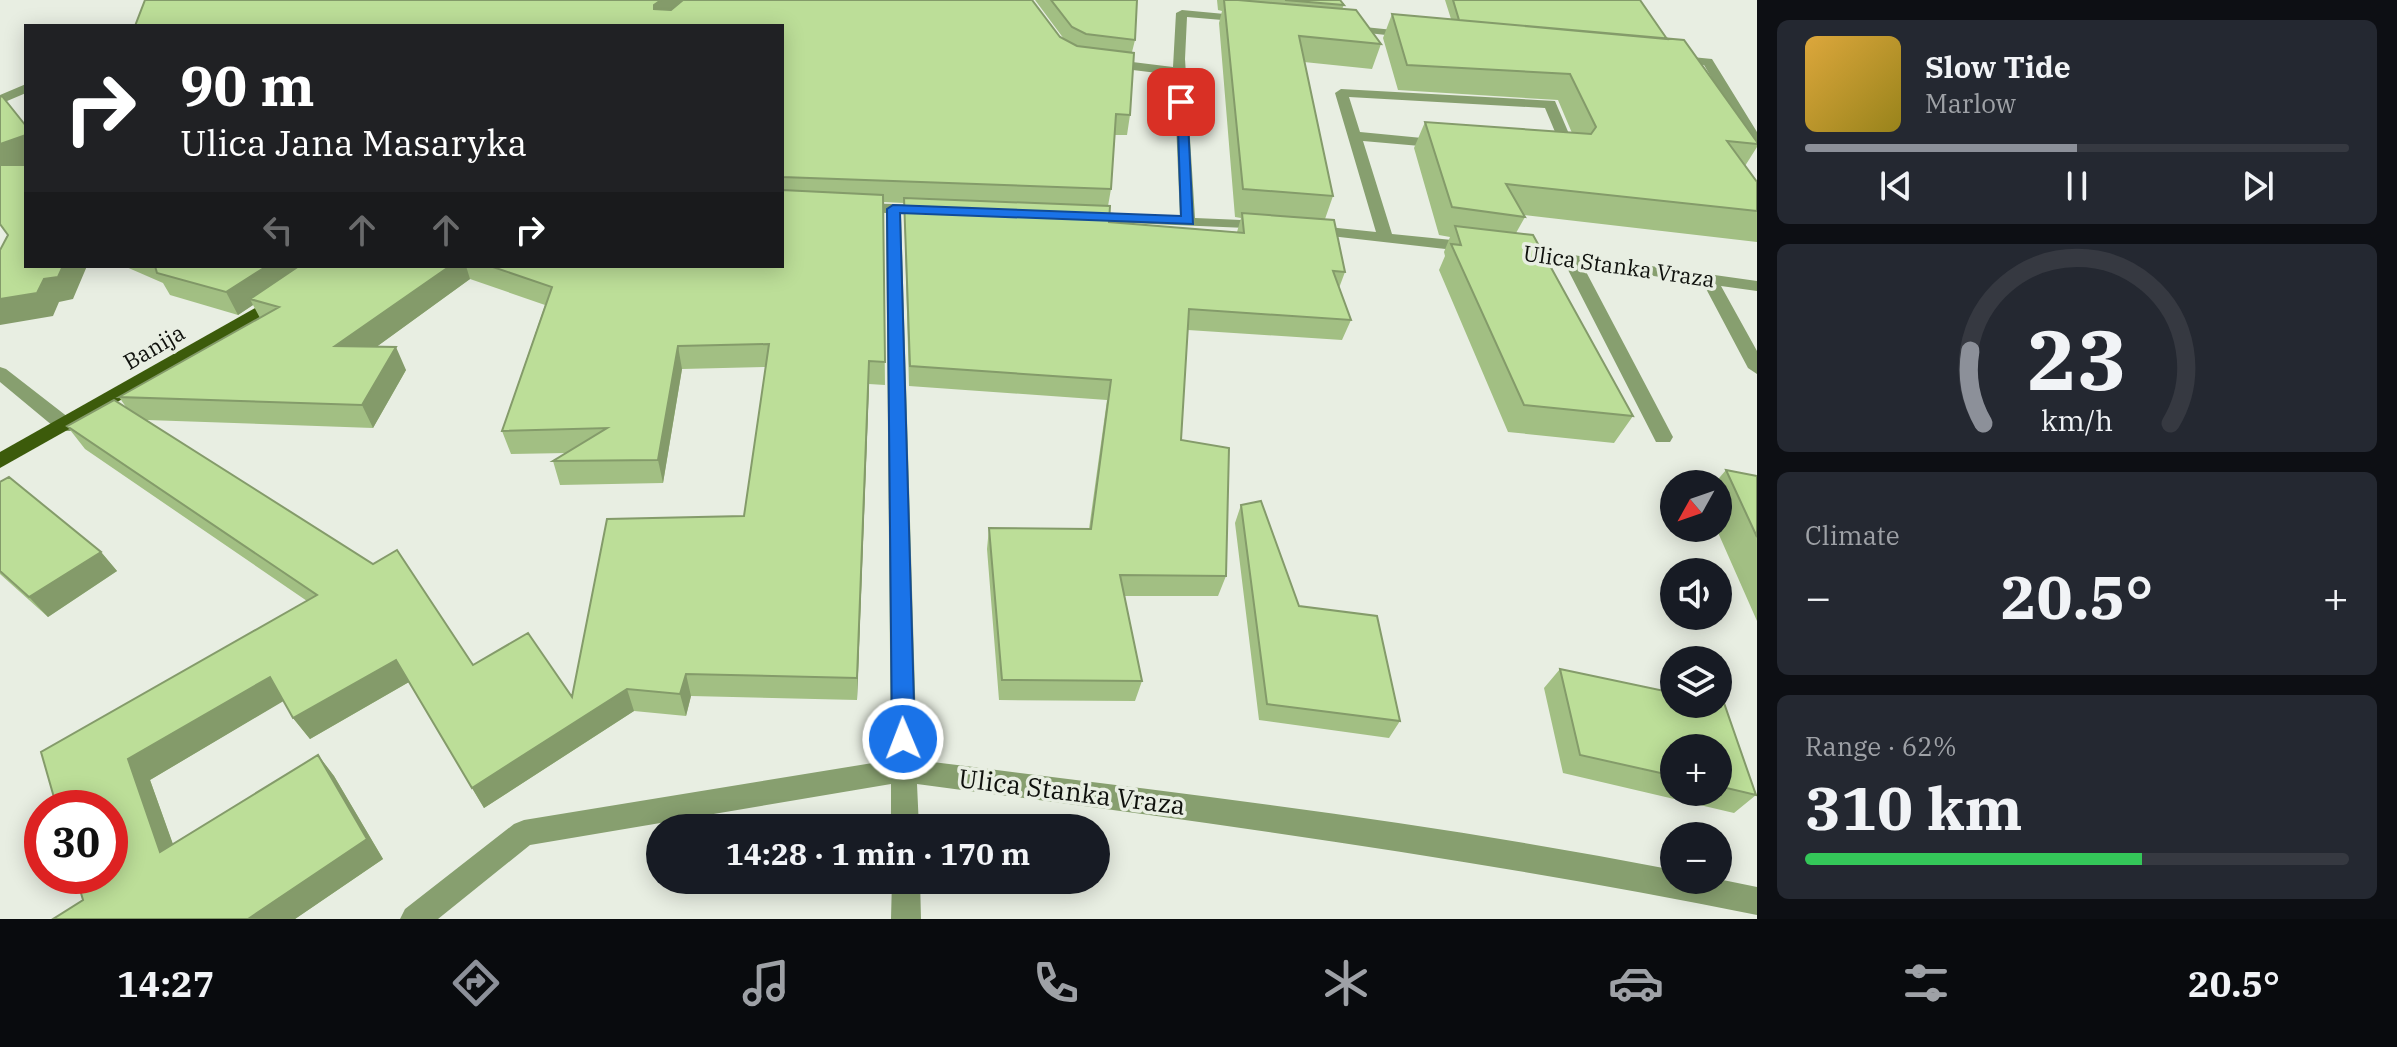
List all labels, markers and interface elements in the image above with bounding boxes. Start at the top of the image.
text: Slow Tide [1925,47,2071,86]
text: 90 m [180,49,315,121]
icon: right [48,56,152,160]
pin [1147,68,1215,136]
icon: arrive [1159,80,1203,124]
text: Marlow [1925,86,2016,120]
text: Ulica Jana Masaryka [180,119,527,166]
icon: previous [1874,164,1918,208]
icon: pause [2055,164,2099,208]
icon: next [2236,164,2280,208]
icon: left [256,208,300,252]
icon: ahead [340,208,384,252]
icon: ahead [424,208,468,252]
icon: right [508,208,552,252]
street label: Ulica Stanka Vraza [1521,238,1717,293]
text: 23 [2027,304,2127,412]
street label: Banija [118,317,190,376]
text: km/h [2041,402,2113,439]
north arrow [1660,470,1732,542]
map controls [1660,470,1732,894]
text: Climate [1805,518,1900,552]
text: 20.5° [2000,557,2154,636]
button: sound [1660,558,1732,630]
text: − [1805,568,1831,625]
text: + [2323,568,2349,625]
button: layers [1660,646,1732,718]
position arrow [861,697,945,781]
text: Range · 62% [1805,729,1957,763]
button: + [1660,734,1732,806]
street label: Ulica Stanka Vraza [957,760,1187,822]
text: 310 km [1805,768,2023,847]
speed limit sign: 30 [24,790,128,894]
button: − [1660,822,1732,894]
text: 14:28 · 1 min · 170 m [726,834,1030,873]
icon: directions [448,955,504,1011]
icon: music [738,955,794,1011]
icon: phone [1028,955,1084,1011]
icon: climate [1318,955,1374,1011]
icon: car [1608,955,1664,1011]
icon: filters [1898,955,1954,1011]
text: 14:27 [117,960,214,1007]
text: 20.5° [2188,960,2280,1007]

